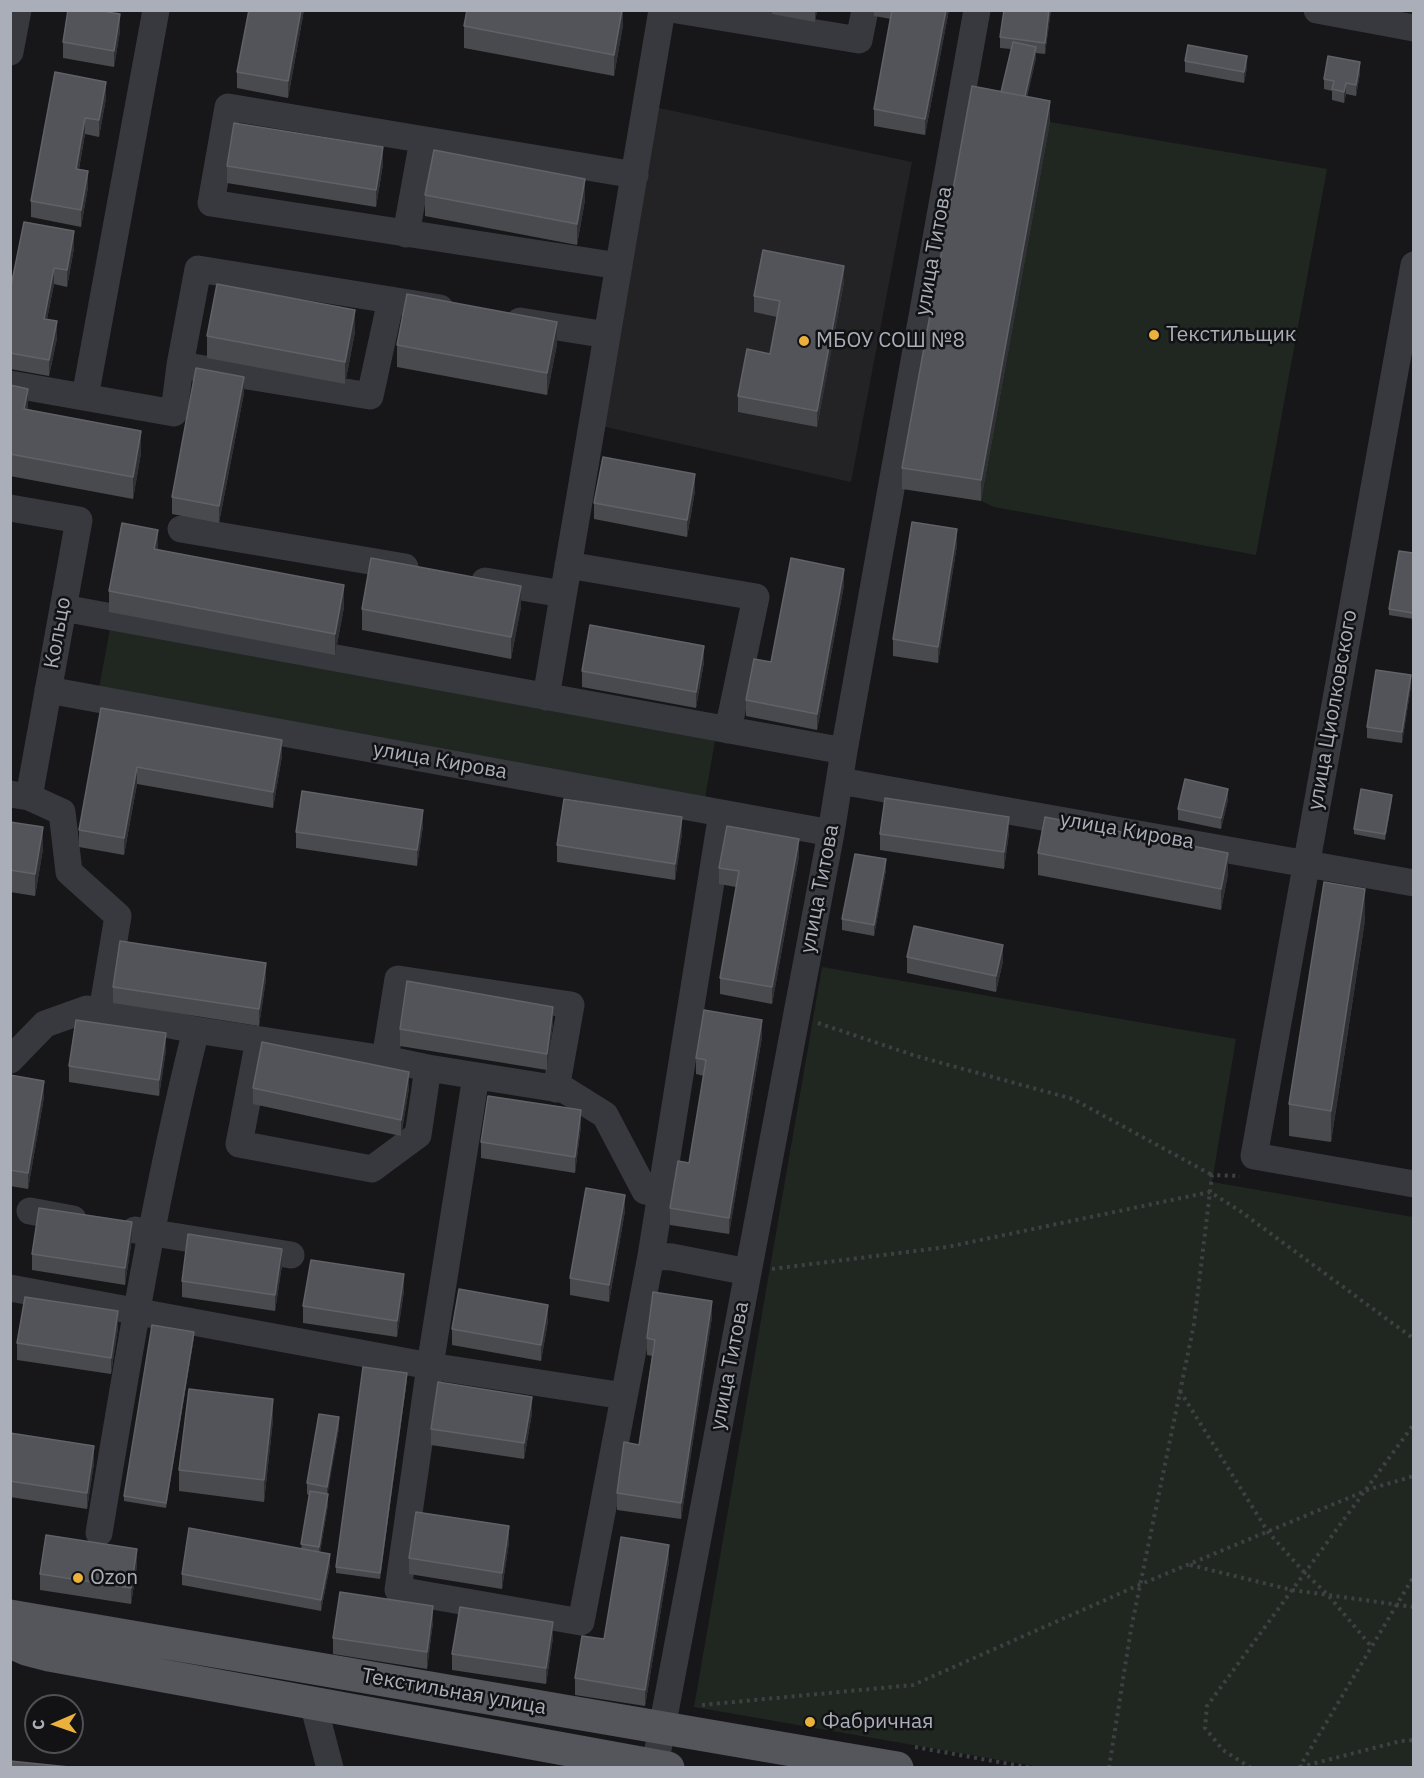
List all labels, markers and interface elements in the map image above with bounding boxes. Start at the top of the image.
street label: улица Титова [910,184,958,318]
place label: Текстильщик [1166,322,1296,348]
place label: МБОУ СОШ №8 [816,328,965,354]
marker: Текстильщик [1147,328,1161,342]
marker: МБОУ СОШ №8 [797,334,811,348]
street label: Кольцо [39,595,77,671]
street label: улица Циолковского [1303,608,1363,812]
street label: улица Кирова [371,737,509,785]
street label: улица Кирова [1058,807,1196,855]
street label: улица Титова [795,822,845,956]
street label: улица Титова [705,1299,755,1433]
place label: Ozon [90,1565,138,1591]
marker: Ozon [71,1571,85,1585]
street label: Текстильная улица [360,1663,548,1721]
north arrow [24,1694,84,1754]
place label: Фабричная [822,1709,934,1735]
marker: Фабричная [803,1715,817,1729]
text: С [28,1719,48,1730]

